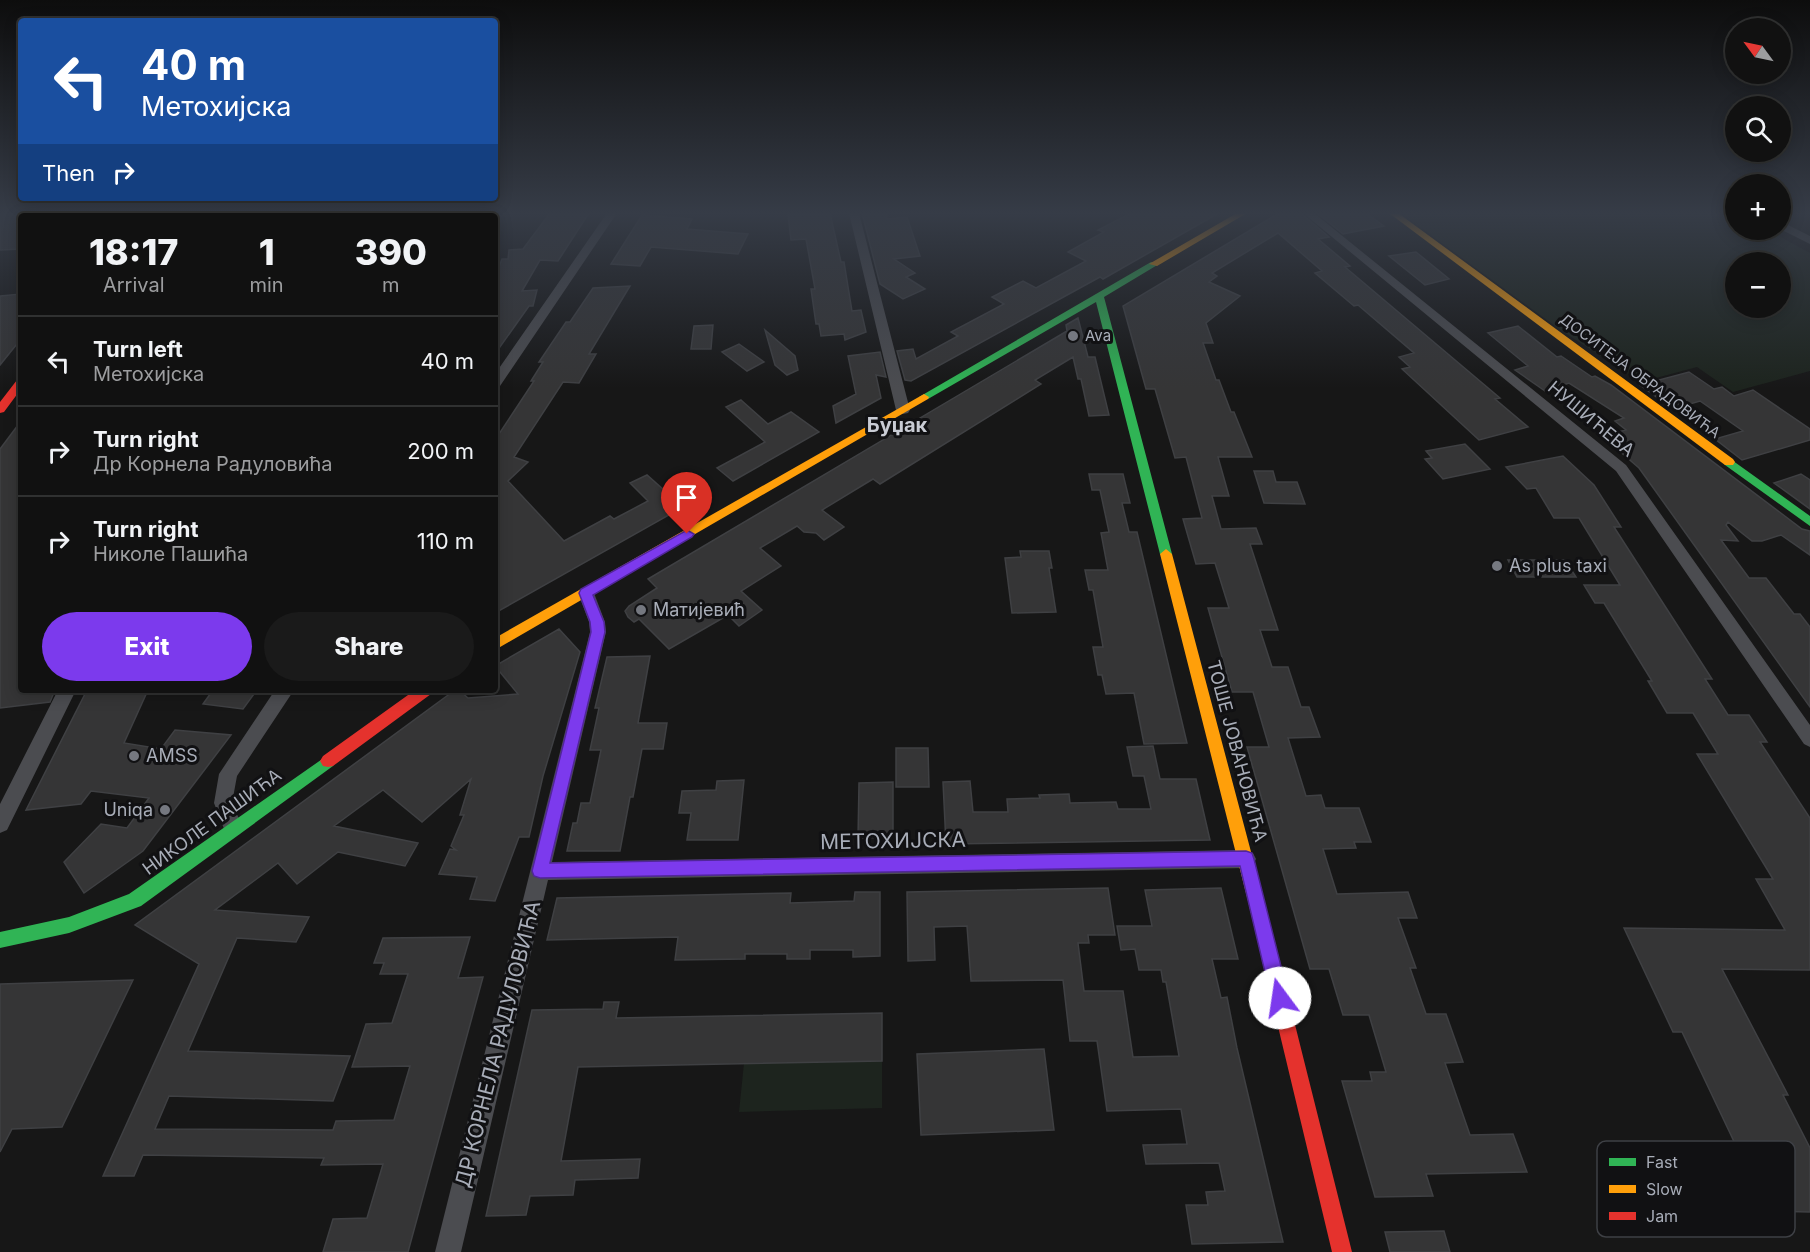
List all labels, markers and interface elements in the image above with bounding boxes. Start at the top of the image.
north arrow [1725,18,1791,84]
map controls [1725,18,1791,318]
text: 40 m [141,39,246,90]
icon: left [42,42,120,120]
text: Метохијска [141,90,291,123]
button: search [1725,96,1791,162]
icon: right [107,156,140,189]
text: Then [42,160,95,186]
button: + [1725,174,1791,240]
text: 18:17 [89,230,179,274]
text: 1 [259,230,275,274]
text: 390 [355,230,427,274]
button: − [1725,252,1791,318]
text: Arrival [103,273,165,297]
text: min [249,273,284,297]
text: m [382,273,400,297]
street label: ДОСИТЕЈА ОБРАДОВИЋА [1556,309,1724,442]
place label: Ava [1085,326,1111,345]
marker: Ava [1066,329,1080,343]
text: Turn left [93,336,183,362]
icon: left [42,345,75,378]
text: 40 m [420,348,474,374]
text: Метохијска [93,362,204,386]
street label: НУШИЋЕВА [1544,376,1639,461]
district label: Буџак [867,413,928,437]
text: Turn right [93,426,199,452]
icon: right [42,435,75,468]
text: 200 m [407,438,474,464]
text: Др Корнела Радуловића [93,452,333,476]
pin [661,472,712,534]
icon: arrive [670,481,703,514]
text: Turn right [93,516,199,542]
icon: right [42,525,75,558]
text: 110 m [417,528,474,554]
text: Николе Пашића [93,542,248,566]
place label: As plus taxi [1509,555,1607,576]
marker: As plus taxi [1490,559,1504,573]
place label: Матијевић [653,599,745,620]
marker: Матијевић [634,603,648,617]
button: Exit [42,612,252,681]
button: Share [264,612,474,681]
street label: ТОШЕ ЈОВАНОВИЋА [1203,658,1272,844]
place label: AMSS [146,745,198,766]
marker: AMSS [127,749,141,763]
street label: НИКОЛЕ ПАШИЋА [138,764,285,879]
place label: Uniqa [103,799,153,820]
marker: Uniqa [158,803,172,817]
street label: МЕТОХИЈСКА [820,827,966,854]
street label: ДР КОРНЕЛА РАДУЛОВИЋА [450,898,545,1190]
position arrow [1248,966,1312,1030]
legend [1597,1141,1795,1237]
text: Fast [1646,1152,1678,1172]
text: Slow [1646,1179,1683,1199]
text: Jam [1646,1206,1678,1226]

